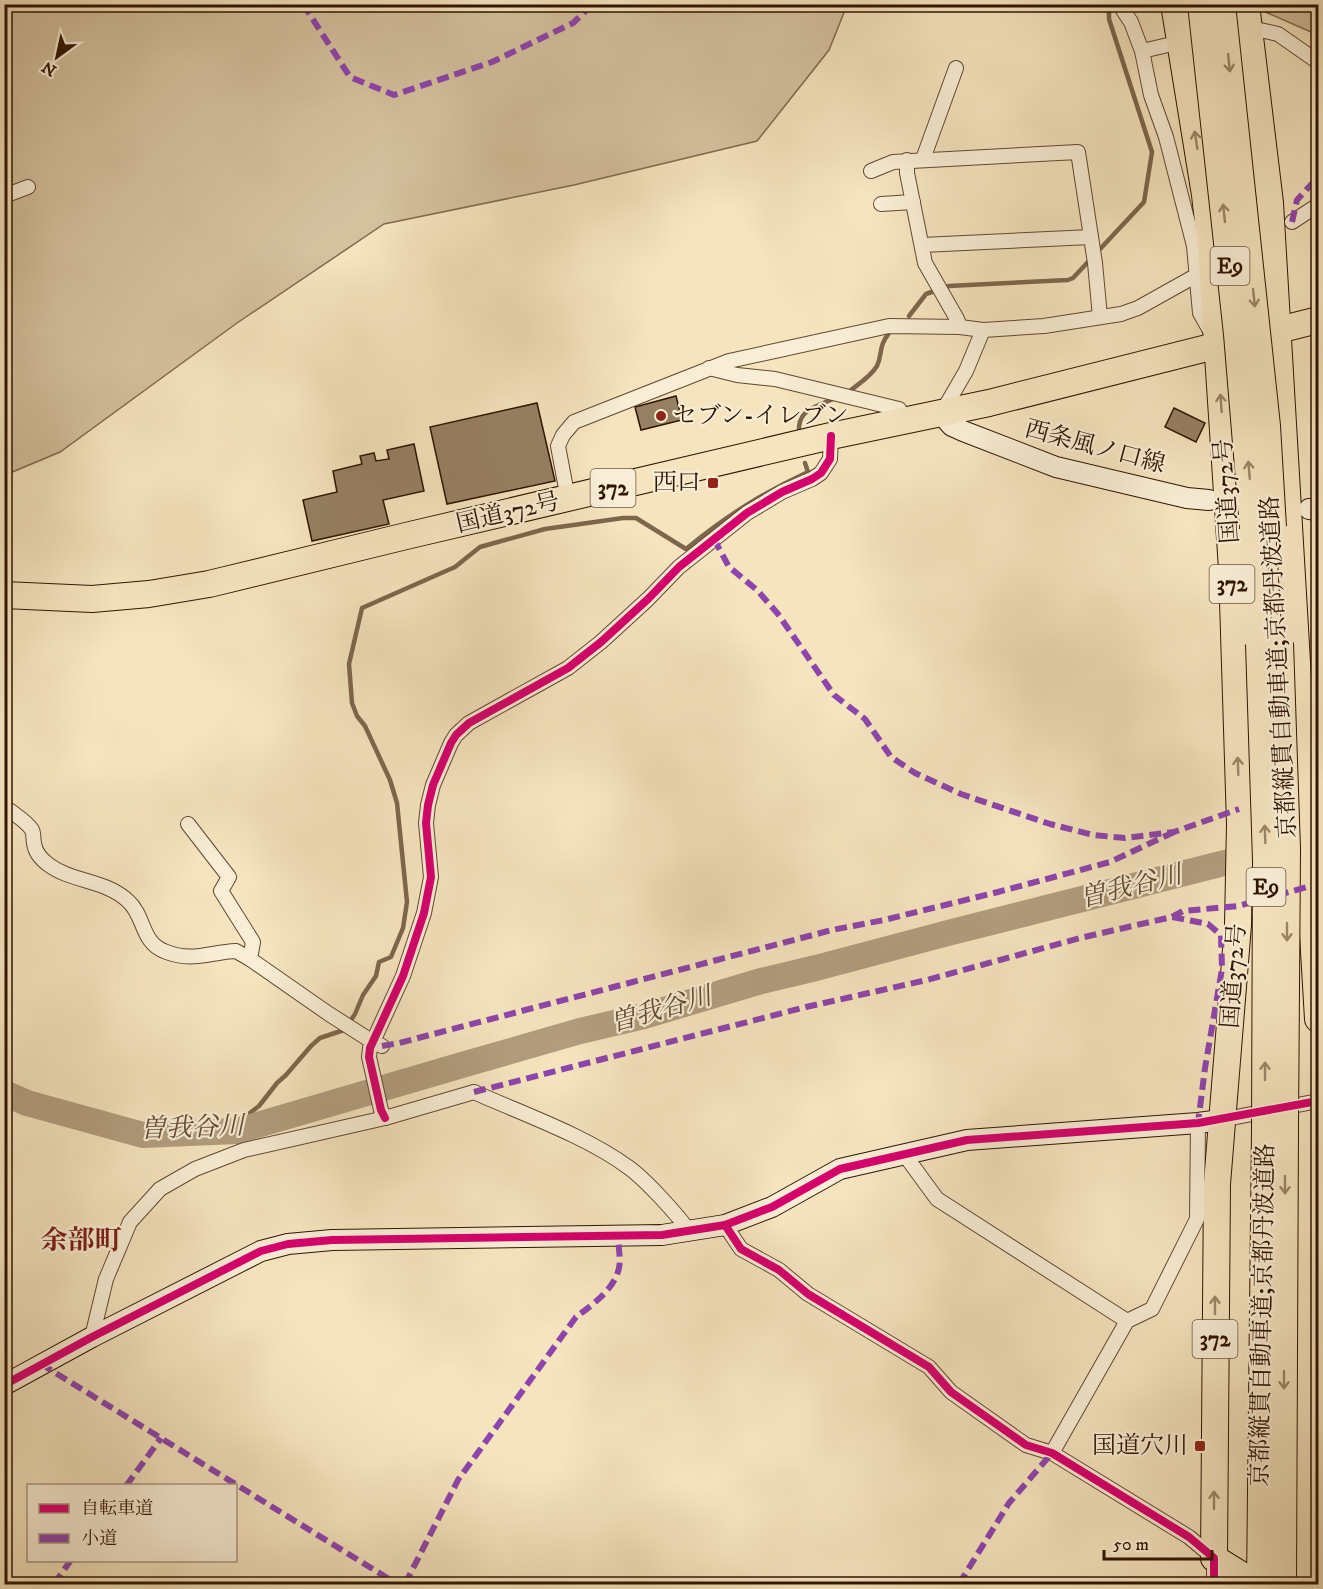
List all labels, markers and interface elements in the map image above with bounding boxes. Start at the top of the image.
north arrow [27,27,87,87]
one-way arrow [1224,52,1235,72]
text: N [38,57,60,81]
one-way arrow [1191,131,1202,151]
one-way arrow [1218,204,1229,223]
road number: E9 [1210,247,1250,285]
one-way arrow [1249,288,1260,308]
one-way arrow [1216,394,1227,414]
place label: セブン-イレブン [673,401,849,431]
marker: セブン-イレブン [654,409,668,423]
street label: 西条風ノ口線 [1022,414,1168,480]
street label: 国道372号 [1208,437,1246,545]
one-way arrow [1243,460,1254,480]
place label: 西口 [653,468,701,498]
road number: 372 [590,469,636,507]
marker: 西口 [706,476,720,490]
street label: 国道372号 [453,487,563,539]
street label: 京都縦貫自動車道;京都丹波道路 [1255,495,1303,839]
road number: 372 [1210,565,1254,603]
one-way arrow [1232,757,1243,777]
one-way arrow [1259,825,1271,845]
water label: 曽我谷川 [1077,858,1188,916]
road number: E9 [1246,868,1286,906]
street label: 国道372号 [1215,922,1253,1030]
one-way arrow [1281,922,1293,942]
water label: 曽我谷川 [606,979,718,1040]
one-way arrow [1259,1062,1271,1082]
water label: 曽我谷川 [139,1110,248,1146]
street label: 京都縦貫自動車道;京都丹波道路 [1245,1143,1281,1487]
one-way arrow [1279,1174,1291,1194]
district label: 余部町 [41,1224,122,1258]
one-way arrow [1209,1295,1221,1315]
road number: 372 [1192,1320,1238,1358]
one-way arrow [1278,1369,1290,1389]
place label: 国道穴川 [1092,1431,1188,1461]
marker: 国道穴川 [1193,1439,1207,1453]
legend [27,1484,237,1562]
one-way arrow [1208,1490,1220,1510]
text: 自転車道 [81,1498,153,1520]
scale bar [1104,1523,1212,1561]
text: 小道 [81,1528,117,1550]
text: 50 m [1113,1534,1149,1556]

